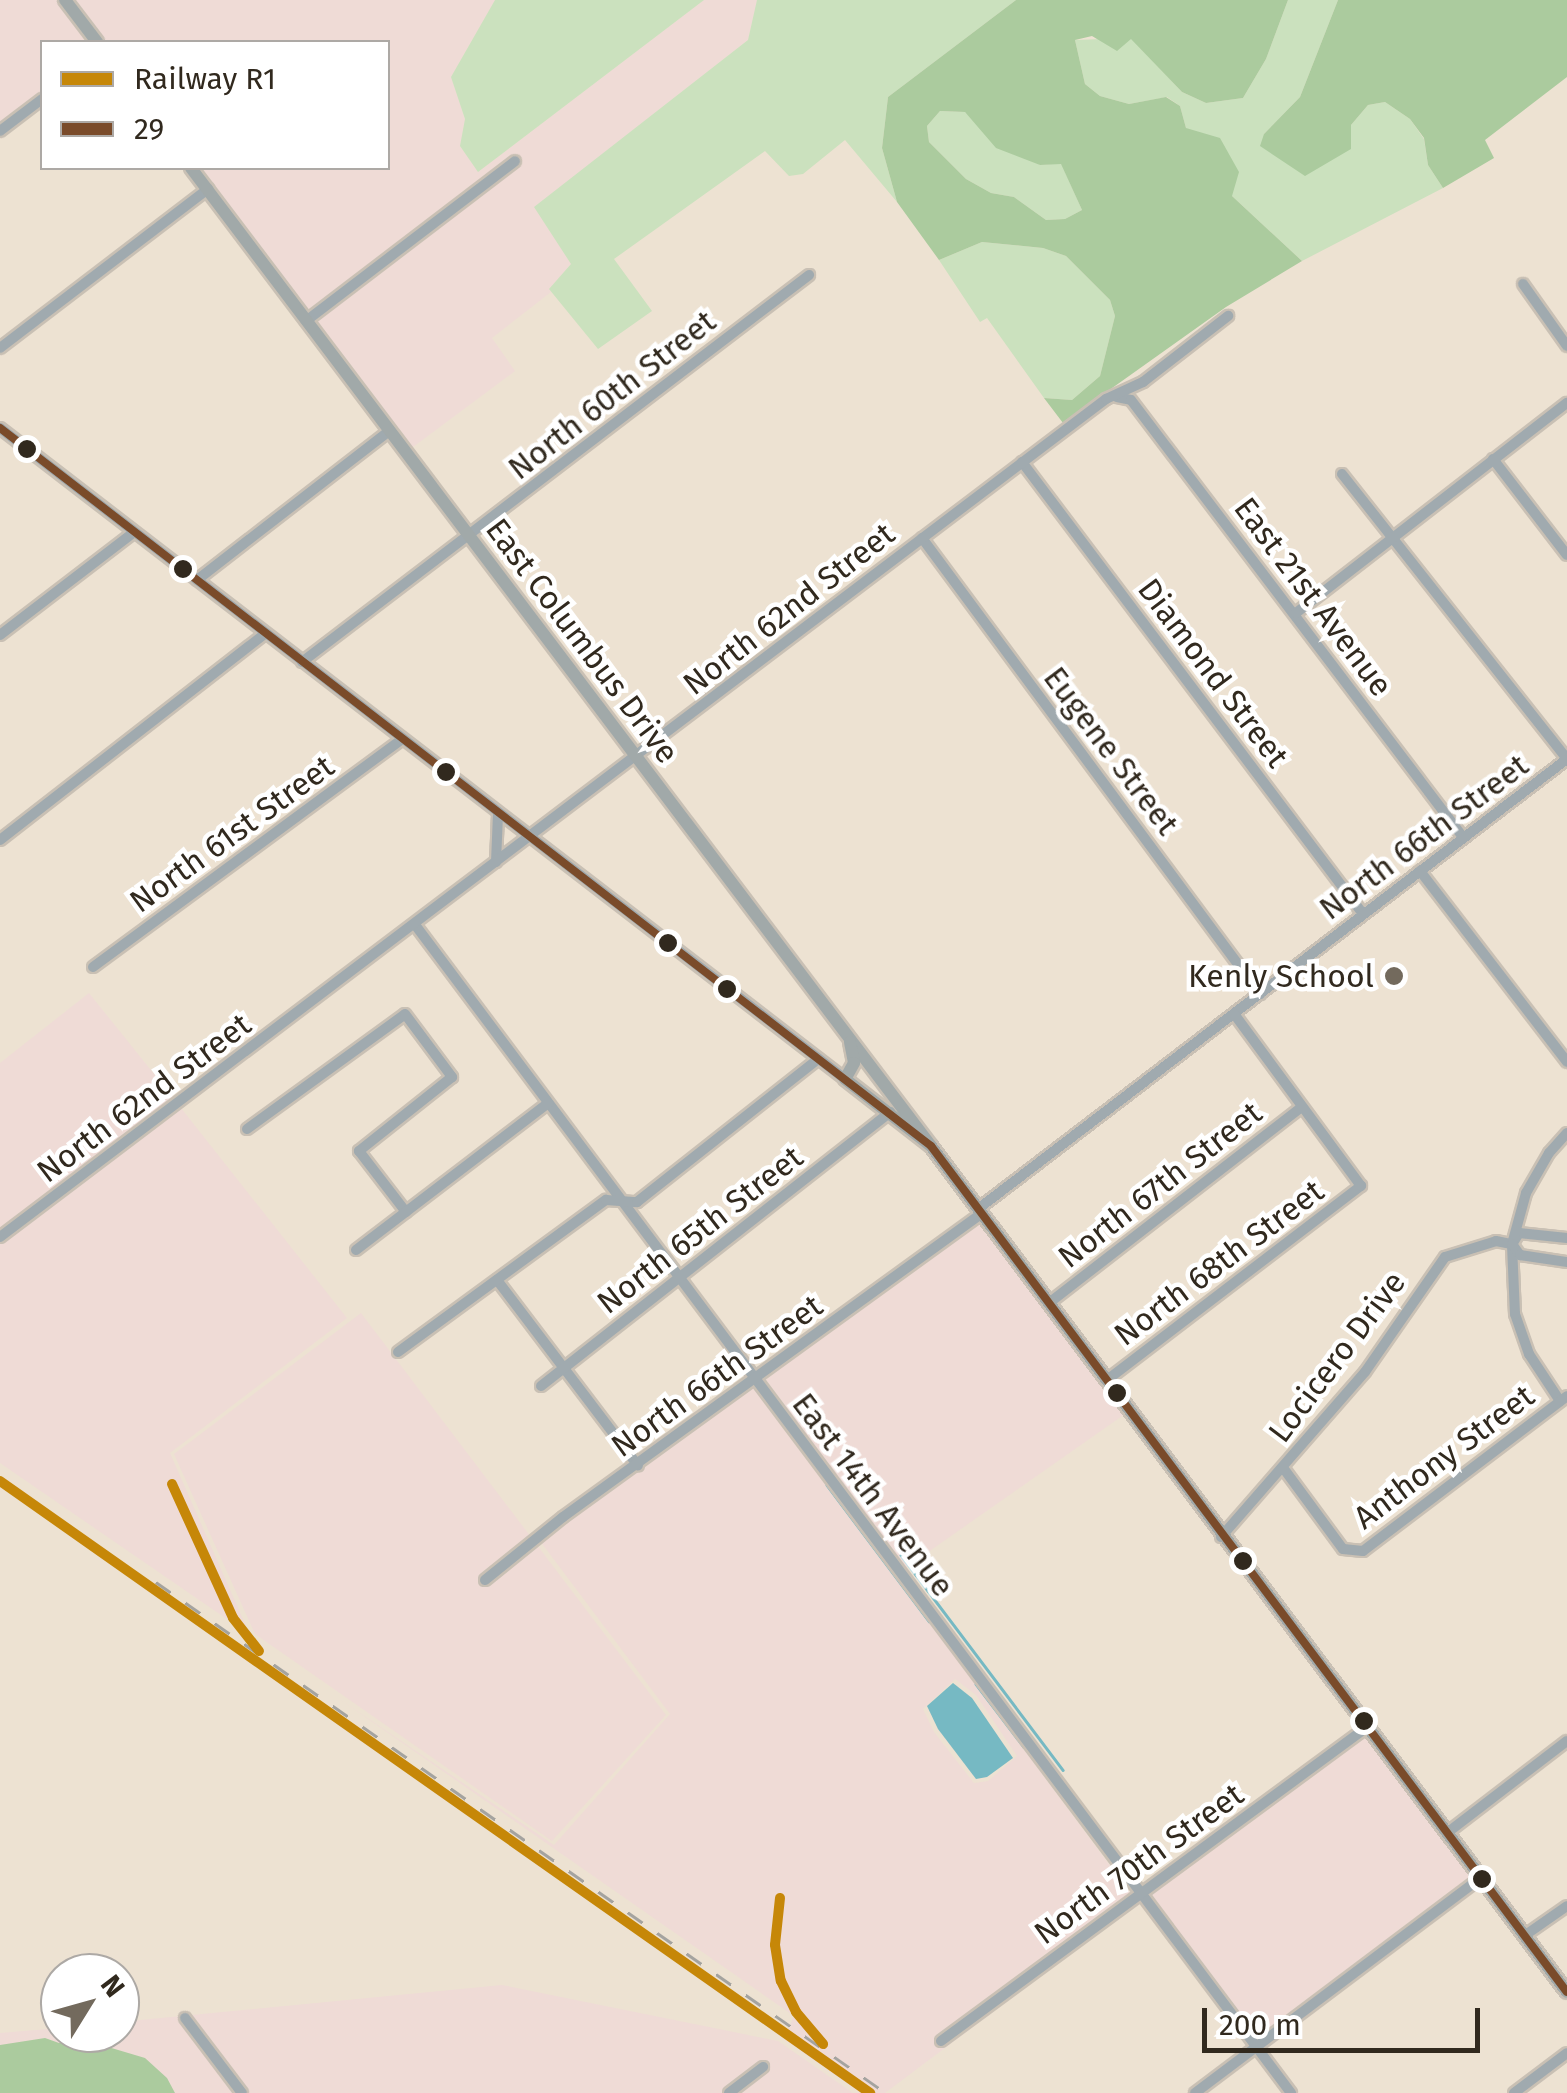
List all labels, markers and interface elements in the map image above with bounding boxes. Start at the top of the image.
legend [40,40,390,170]
text: Railway R1 [134,61,276,97]
text: 29 [134,111,164,147]
street label: North 60th Street [501,302,723,488]
unlabelled marker [17,439,37,459]
street label: East 21st Avenue [1226,490,1400,704]
street label: East Columbus Drive [478,511,686,771]
street label: North 62nd Street [676,515,902,703]
unlabelled marker [173,559,193,579]
street label: Diamond Street [1130,571,1296,775]
street label: Eugene Street [1035,659,1187,843]
street label: North 66th Street [1312,746,1536,928]
street label: North 61st Street [122,747,342,921]
unlabelled marker [436,762,456,782]
unlabelled marker [658,933,678,953]
place label: Kenly School [1188,957,1374,995]
marker: Kenly School [1383,965,1405,987]
unlabelled marker [717,979,737,999]
street label: North 62nd Street [30,1005,258,1191]
street label: North 67th Street [1051,1094,1269,1276]
street label: North 65th Street [590,1138,810,1322]
street label: North 68th Street [1107,1172,1331,1354]
street label: Locicero Drive [1260,1264,1414,1450]
street label: North 66th Street [604,1287,830,1465]
street label: Anthony Street [1346,1377,1542,1537]
unlabelled marker [1107,1383,1127,1403]
street label: East 14th Avenue [784,1386,962,1604]
unlabelled marker [1233,1551,1253,1571]
unlabelled marker [1354,1711,1374,1731]
street label: North 70th Street [1027,1775,1251,1953]
unlabelled marker [1472,1869,1492,1889]
north arrow [40,1953,140,2053]
text: N [94,1968,132,2003]
scale bar [1207,1988,1484,2050]
text: 200 m [1219,2007,1301,2043]

